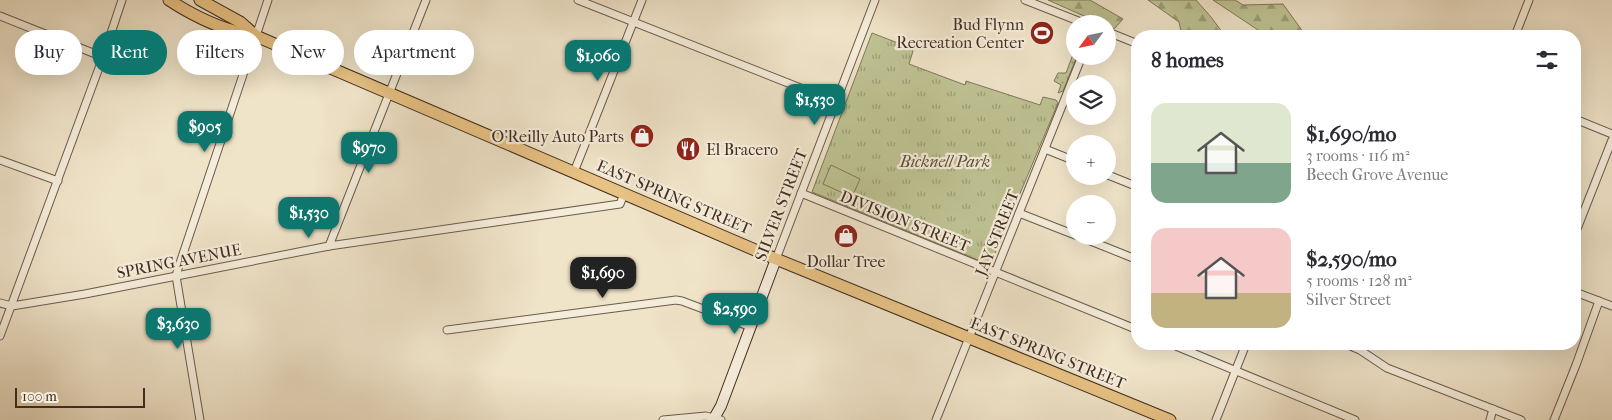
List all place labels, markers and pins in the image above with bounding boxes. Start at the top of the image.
place label: Bud Flynn Recreation Center [896,15,1025,52]
sports icon: Bud Flynn Recreation Center [1029,20,1055,46]
pin: $1,060 [557,39,639,82]
pin: $1,530 [774,84,856,126]
pin: $905 [175,110,235,153]
shop icon: O'Reilly Auto Parts [629,123,655,149]
place label: O'Reilly Auto Parts [492,127,624,146]
pin: $970 [339,132,399,174]
restaurant icon: El Bracero [675,136,701,162]
place label: El Bracero [706,140,778,159]
pin: $1,530 [268,196,350,239]
shop icon: Dollar Tree [833,223,859,249]
place label: Dollar Tree [807,252,886,271]
pin: $1,690 [562,256,644,299]
pin: $2,590 [694,292,776,335]
pin: $3,630 [137,308,219,350]

